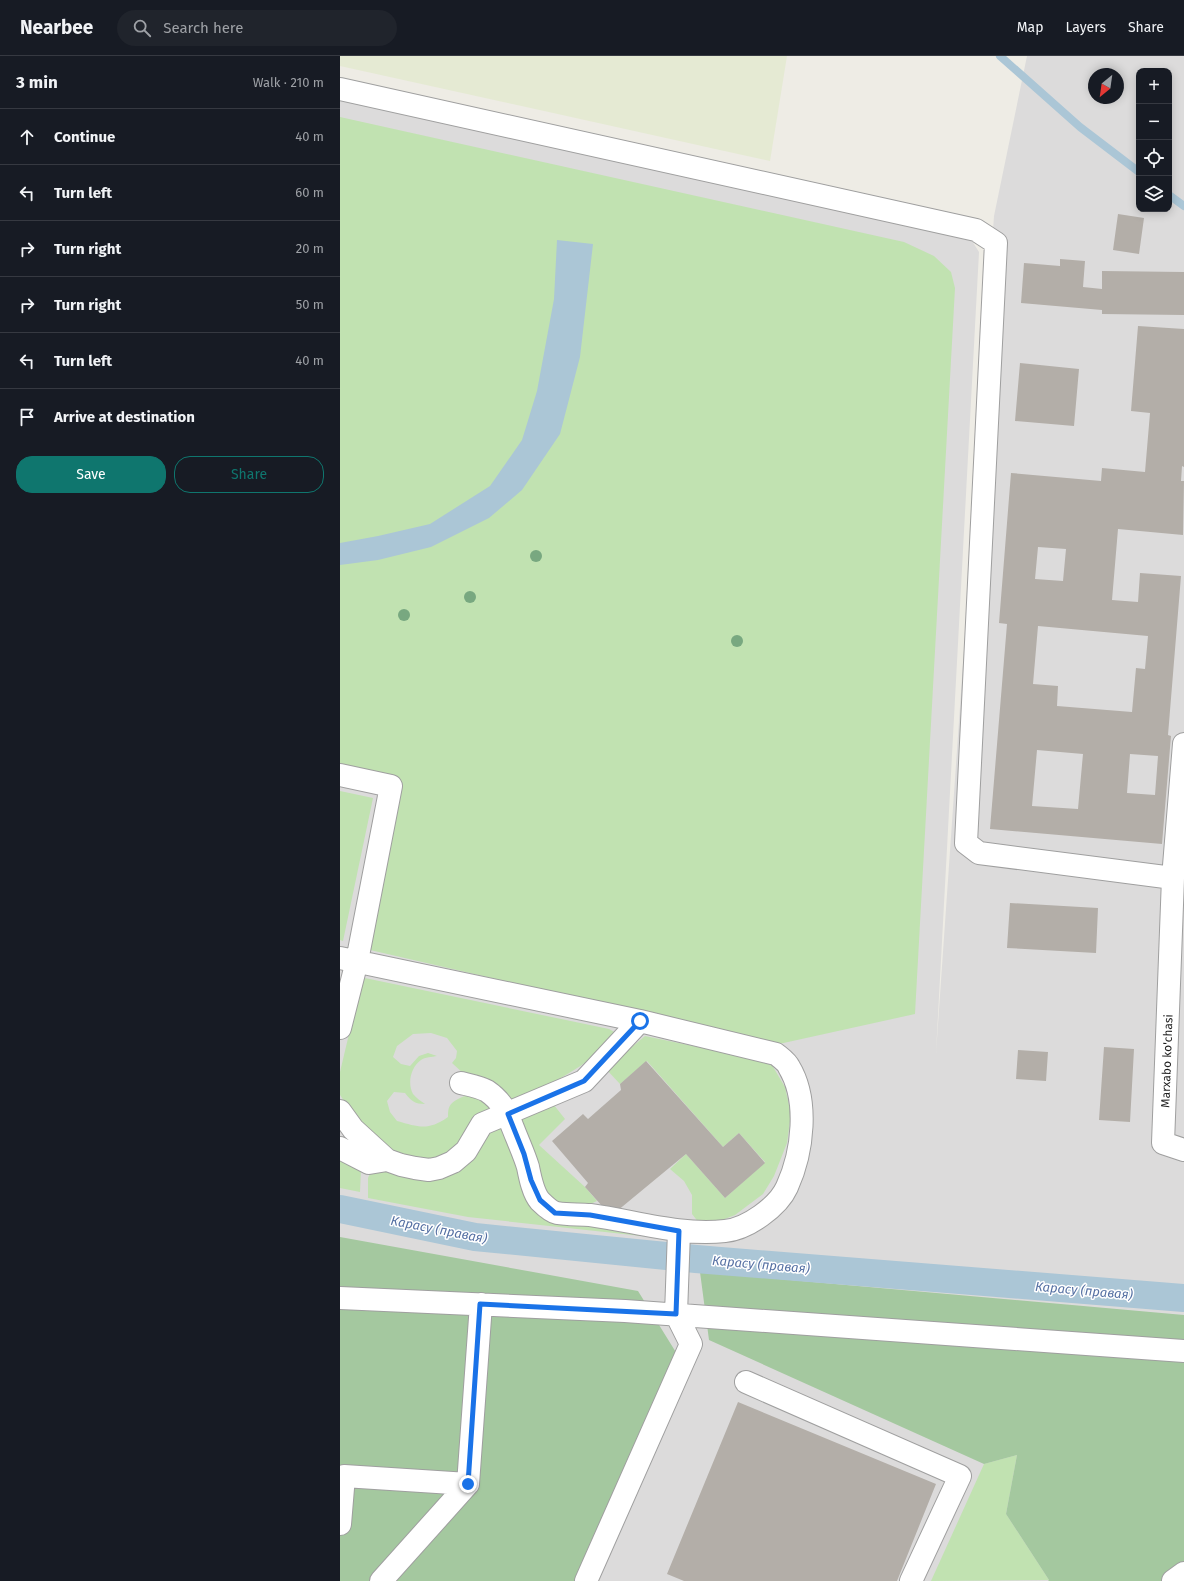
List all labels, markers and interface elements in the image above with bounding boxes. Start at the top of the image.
search box [117,10,397,46]
text: Nearbee [20,16,93,39]
icon: search [131,17,153,39]
text: Search here [163,19,243,37]
text: Map [1017,19,1043,36]
text: Layers [1065,19,1106,36]
text: Share [1128,19,1164,36]
north arrow [1088,68,1124,104]
map controls [1136,68,1172,212]
button: + [1136,68,1172,104]
text: 3 min [16,72,58,93]
text: Walk · 210 m [253,75,324,90]
button: − [1136,104,1172,140]
icon: ahead [16,126,38,148]
text: Continue [54,128,115,146]
text: 40 m [295,129,324,144]
button: locate [1136,140,1172,176]
button: layers [1136,176,1172,212]
icon: left [16,182,38,204]
text: Turn left [54,184,112,202]
text: 60 m [295,185,324,200]
icon: right [16,238,38,260]
text: Turn right [54,240,121,258]
text: 20 m [296,241,324,256]
icon: right [16,294,38,316]
text: Turn right [54,296,121,314]
text: 50 m [296,297,324,312]
icon: left [16,350,38,372]
text: Turn left [54,352,112,370]
text: 40 m [295,353,324,368]
icon: arrive [16,406,38,428]
text: Arrive at destination [54,408,195,426]
button: Save [16,456,166,493]
button: Share [174,456,324,493]
route start [631,1012,649,1030]
street label: Marxabo ko'chasi [1158,1014,1176,1108]
water label: Карасу (правая) [389,1213,488,1246]
water label: Карасу (правая) [712,1253,810,1276]
water label: Карасу (правая) [1035,1279,1133,1302]
route end [459,1475,477,1493]

